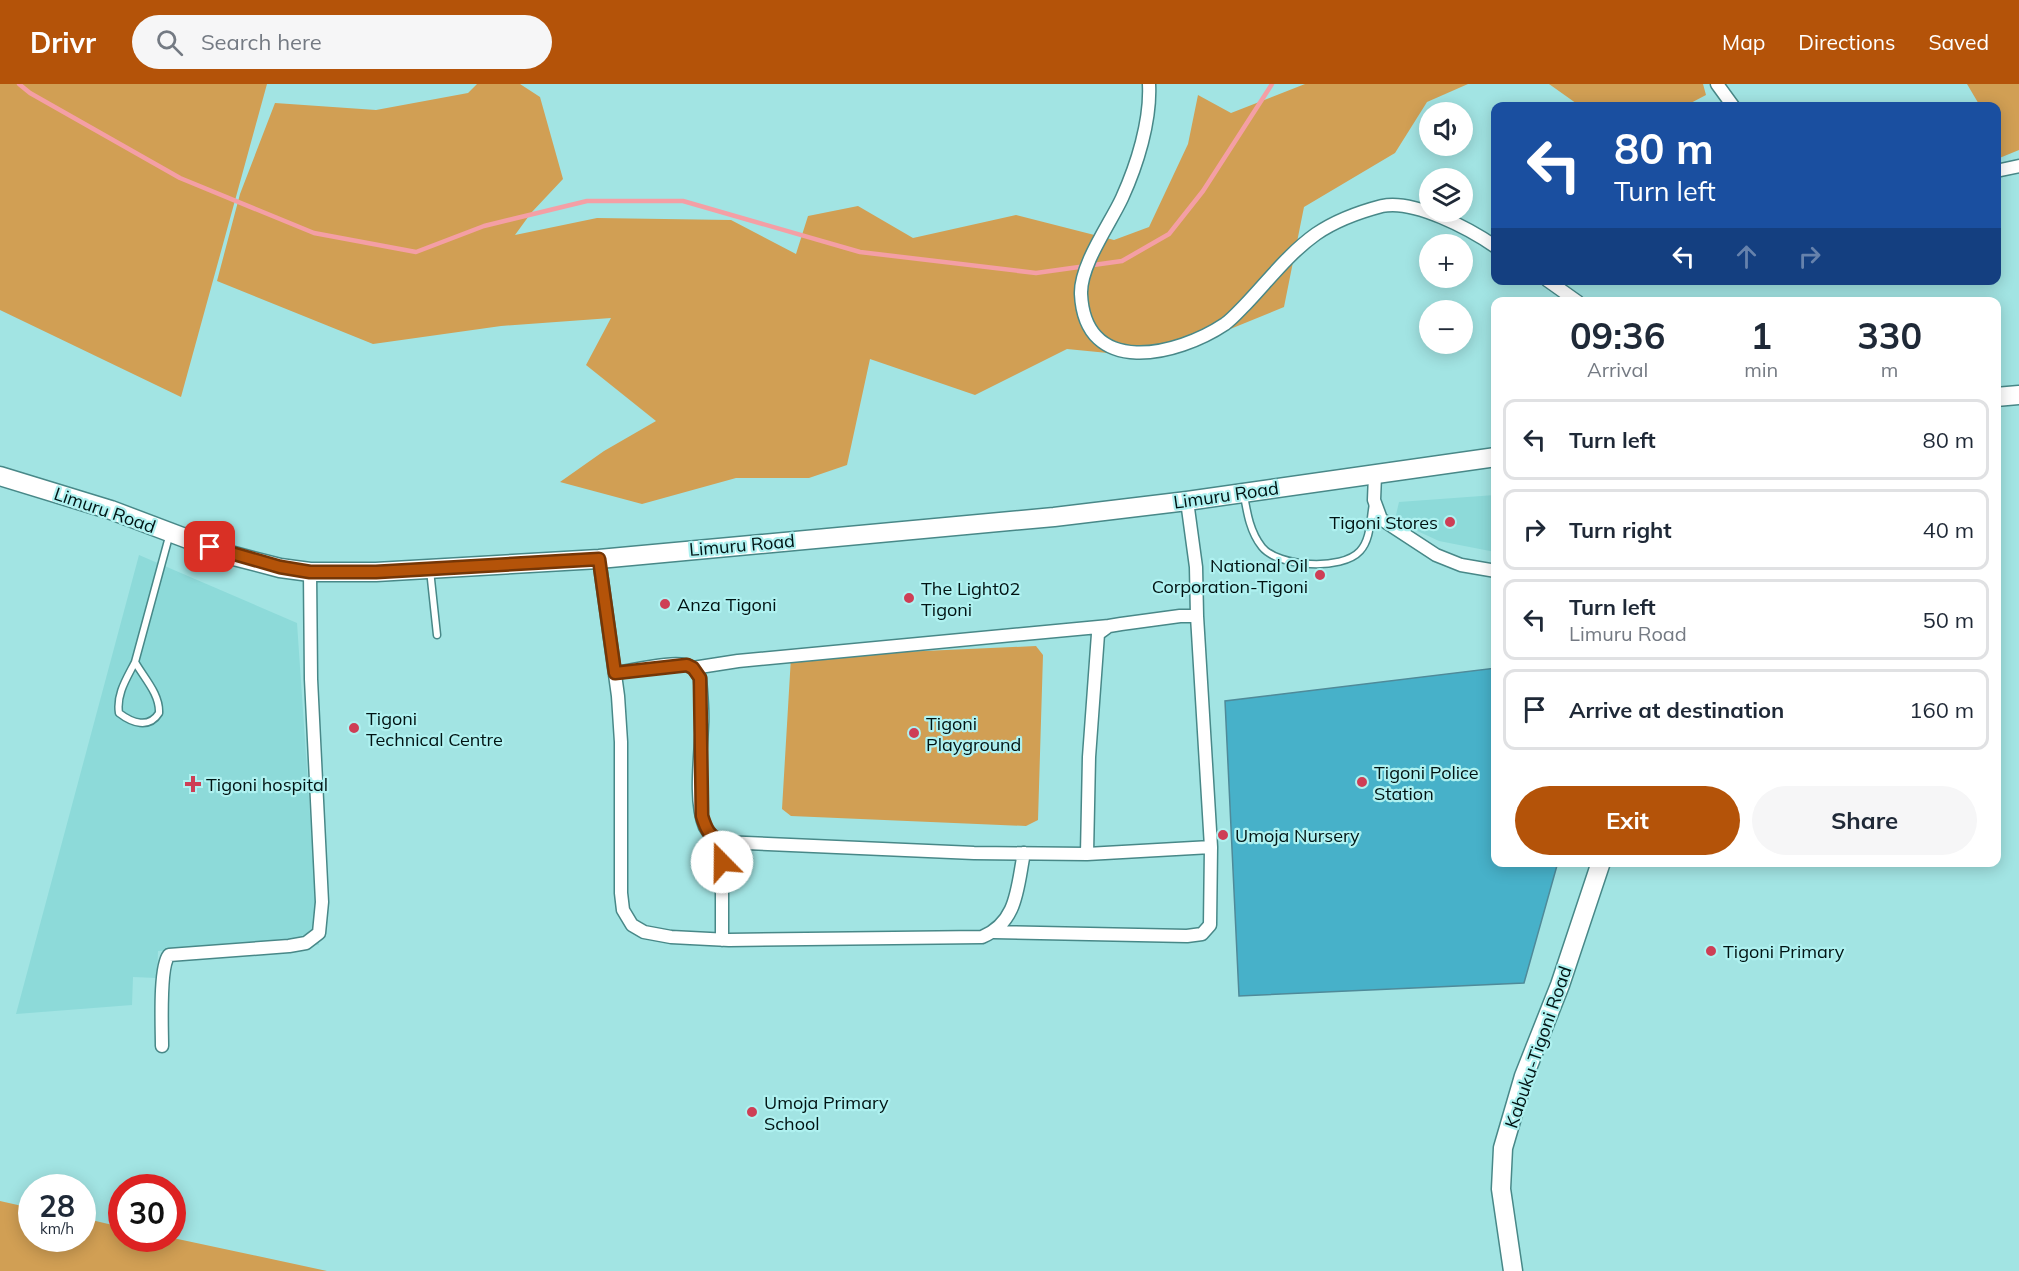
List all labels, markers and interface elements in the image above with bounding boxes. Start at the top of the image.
search box [132,15,552,69]
text: Drivr [30,25,96,60]
icon: search [153,26,186,59]
text: Search here [201,28,322,56]
text: Map [1722,29,1765,55]
text: Directions [1798,29,1895,55]
text: Saved [1928,29,1989,55]
map controls [1419,102,1473,354]
button: sound [1419,102,1473,156]
text: 80 m [1614,122,1714,175]
icon: left [1515,126,1593,204]
button: layers [1419,168,1473,222]
text: Turn left [1614,174,1716,208]
button: + [1419,234,1473,288]
icon: left [1667,240,1700,273]
icon: ahead [1730,240,1763,273]
icon: right [1793,240,1826,273]
button: − [1419,300,1473,354]
text: 09:36 [1570,313,1665,358]
text: 1 [1750,313,1772,358]
text: 330 [1857,313,1922,358]
text: Arrival [1587,357,1648,382]
text: min [1744,357,1778,382]
text: m [1881,357,1898,382]
icon: left [1518,423,1551,456]
text: Turn left [1569,426,1656,454]
text: 80 m [1923,426,1974,454]
street label: Limuru Road [1172,476,1280,514]
street label: Limuru Road [51,482,159,538]
place label: Tigoni Stores [1329,511,1438,534]
icon: right [1518,513,1551,546]
marker: Tigoni Stores [1443,515,1457,529]
text: Turn right [1569,516,1672,544]
text: 40 m [1923,516,1974,544]
pin [184,521,235,572]
street label: Limuru Road [688,529,796,561]
icon: arrive [193,530,226,563]
place label: National Oil Corporation-Tigoni [1152,554,1308,598]
marker: National Oil Corporation-Tigoni [1313,568,1327,582]
place label: The Light02 Tigoni [921,577,1020,621]
marker: The Light02 Tigoni [902,591,916,605]
place label: Anza Tigoni [677,593,777,616]
text: Turn left [1569,593,1656,621]
marker: Anza Tigoni [658,597,672,611]
icon: left [1518,603,1551,636]
text: 50 m [1923,606,1974,634]
text: Limuru Road [1569,621,1687,646]
icon: arrive [1518,693,1551,726]
text: Arrive at destination [1569,696,1784,724]
text: 160 m [1909,696,1974,724]
place label: Tigoni Technical Centre [366,707,503,751]
place label: Tigoni Playground [926,712,1021,756]
marker: Tigoni Technical Centre [347,721,361,735]
marker: Tigoni Playground [907,726,921,740]
place label: Tigoni Police Station [1374,761,1479,805]
place label: Tigoni hospital [206,773,328,796]
marker: Tigoni hospital [184,775,202,793]
marker: Tigoni Police Station [1355,775,1369,789]
button: Exit [1515,786,1740,855]
button: Share [1752,786,1977,855]
place label: Umoja Nursery [1235,824,1360,847]
marker: Umoja Nursery [1216,828,1230,842]
position arrow [690,830,754,894]
place label: Tigoni Primary [1723,940,1845,963]
marker: Tigoni Primary [1704,944,1718,958]
street label: Kabuku-Tigoni Road [1499,963,1577,1131]
place label: Umoja Primary School [764,1091,889,1135]
marker: Umoja Primary School [745,1105,759,1119]
speed limit sign: 30 [108,1174,186,1252]
text: 28 [39,1187,75,1225]
text: km/h [40,1219,74,1238]

